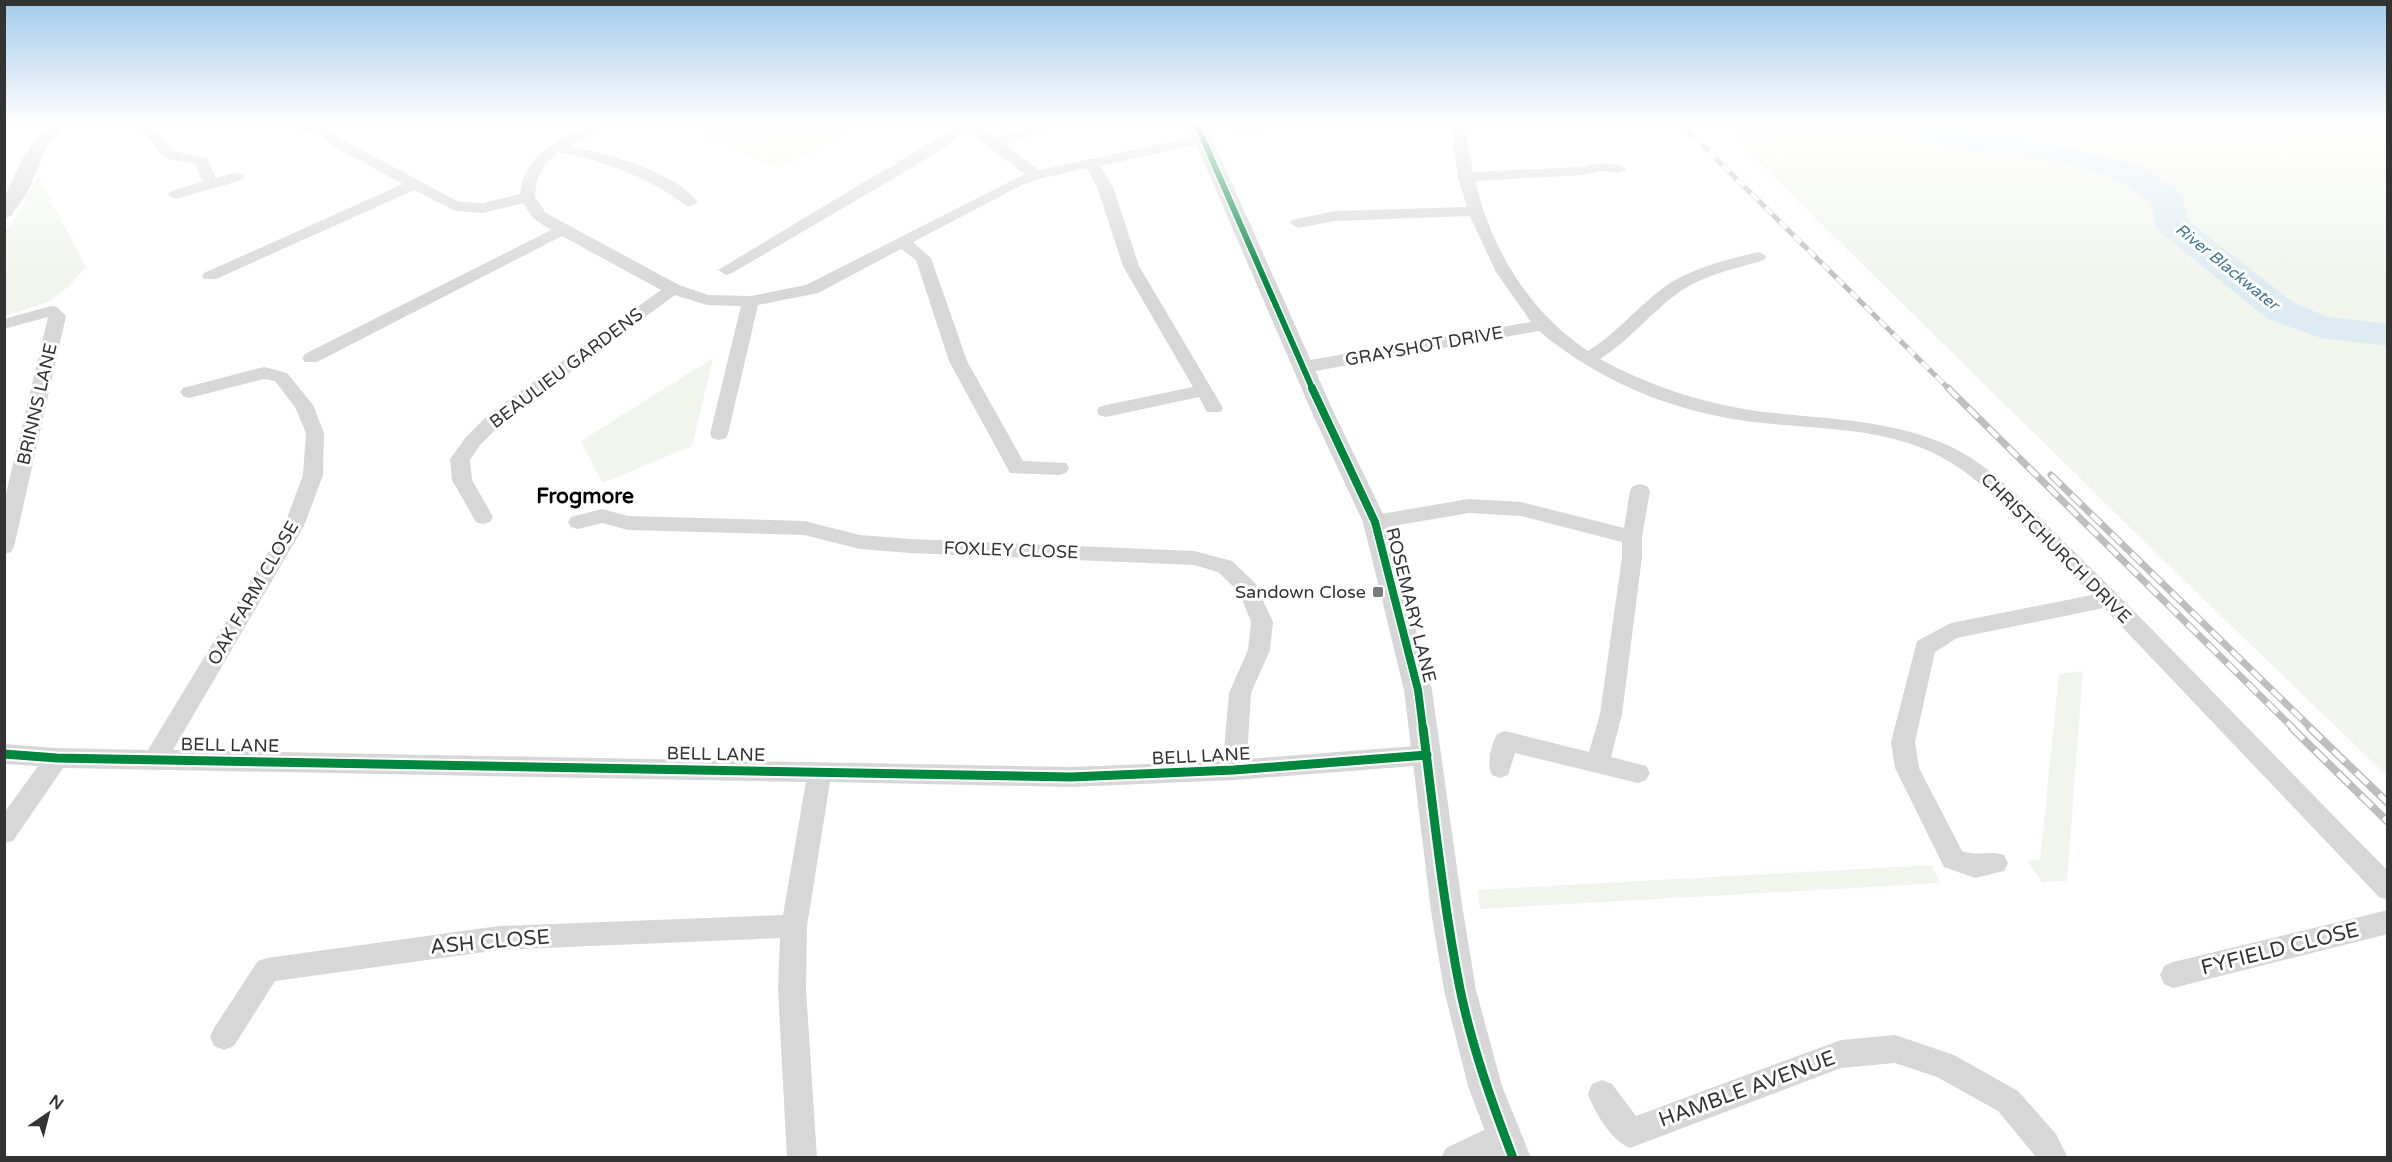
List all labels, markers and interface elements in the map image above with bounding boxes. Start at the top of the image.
water label: River Blackwater [2171,219,2284,316]
street label: BEAULIEU GARDENS [485,303,647,433]
street label: GRAYSHOT DRIVE [1343,321,1505,371]
street label: BRINNS LANE [12,341,62,467]
street label: CHRISTCHURCH DRIVE [1976,468,2136,628]
district label: Frogmore [536,484,634,509]
street label: OAK FARM CLOSE [203,517,303,669]
street label: ROSEMARY LANE [1381,525,1441,685]
street label: FOXLEY CLOSE [943,537,1079,563]
place label: Sandown Close [1235,581,1366,603]
marker: Sandown Close [1371,585,1385,599]
street label: BELL LANE [180,733,280,757]
street label: BELL LANE [666,742,766,766]
street label: BELL LANE [1151,742,1251,770]
street label: FYFIELD CLOSE [2199,917,2361,981]
street label: ASH CLOSE [429,924,551,960]
street label: HAMBLE AVENUE [1655,1045,1839,1133]
north arrow [18,1084,78,1144]
text: N [45,1091,67,1114]

